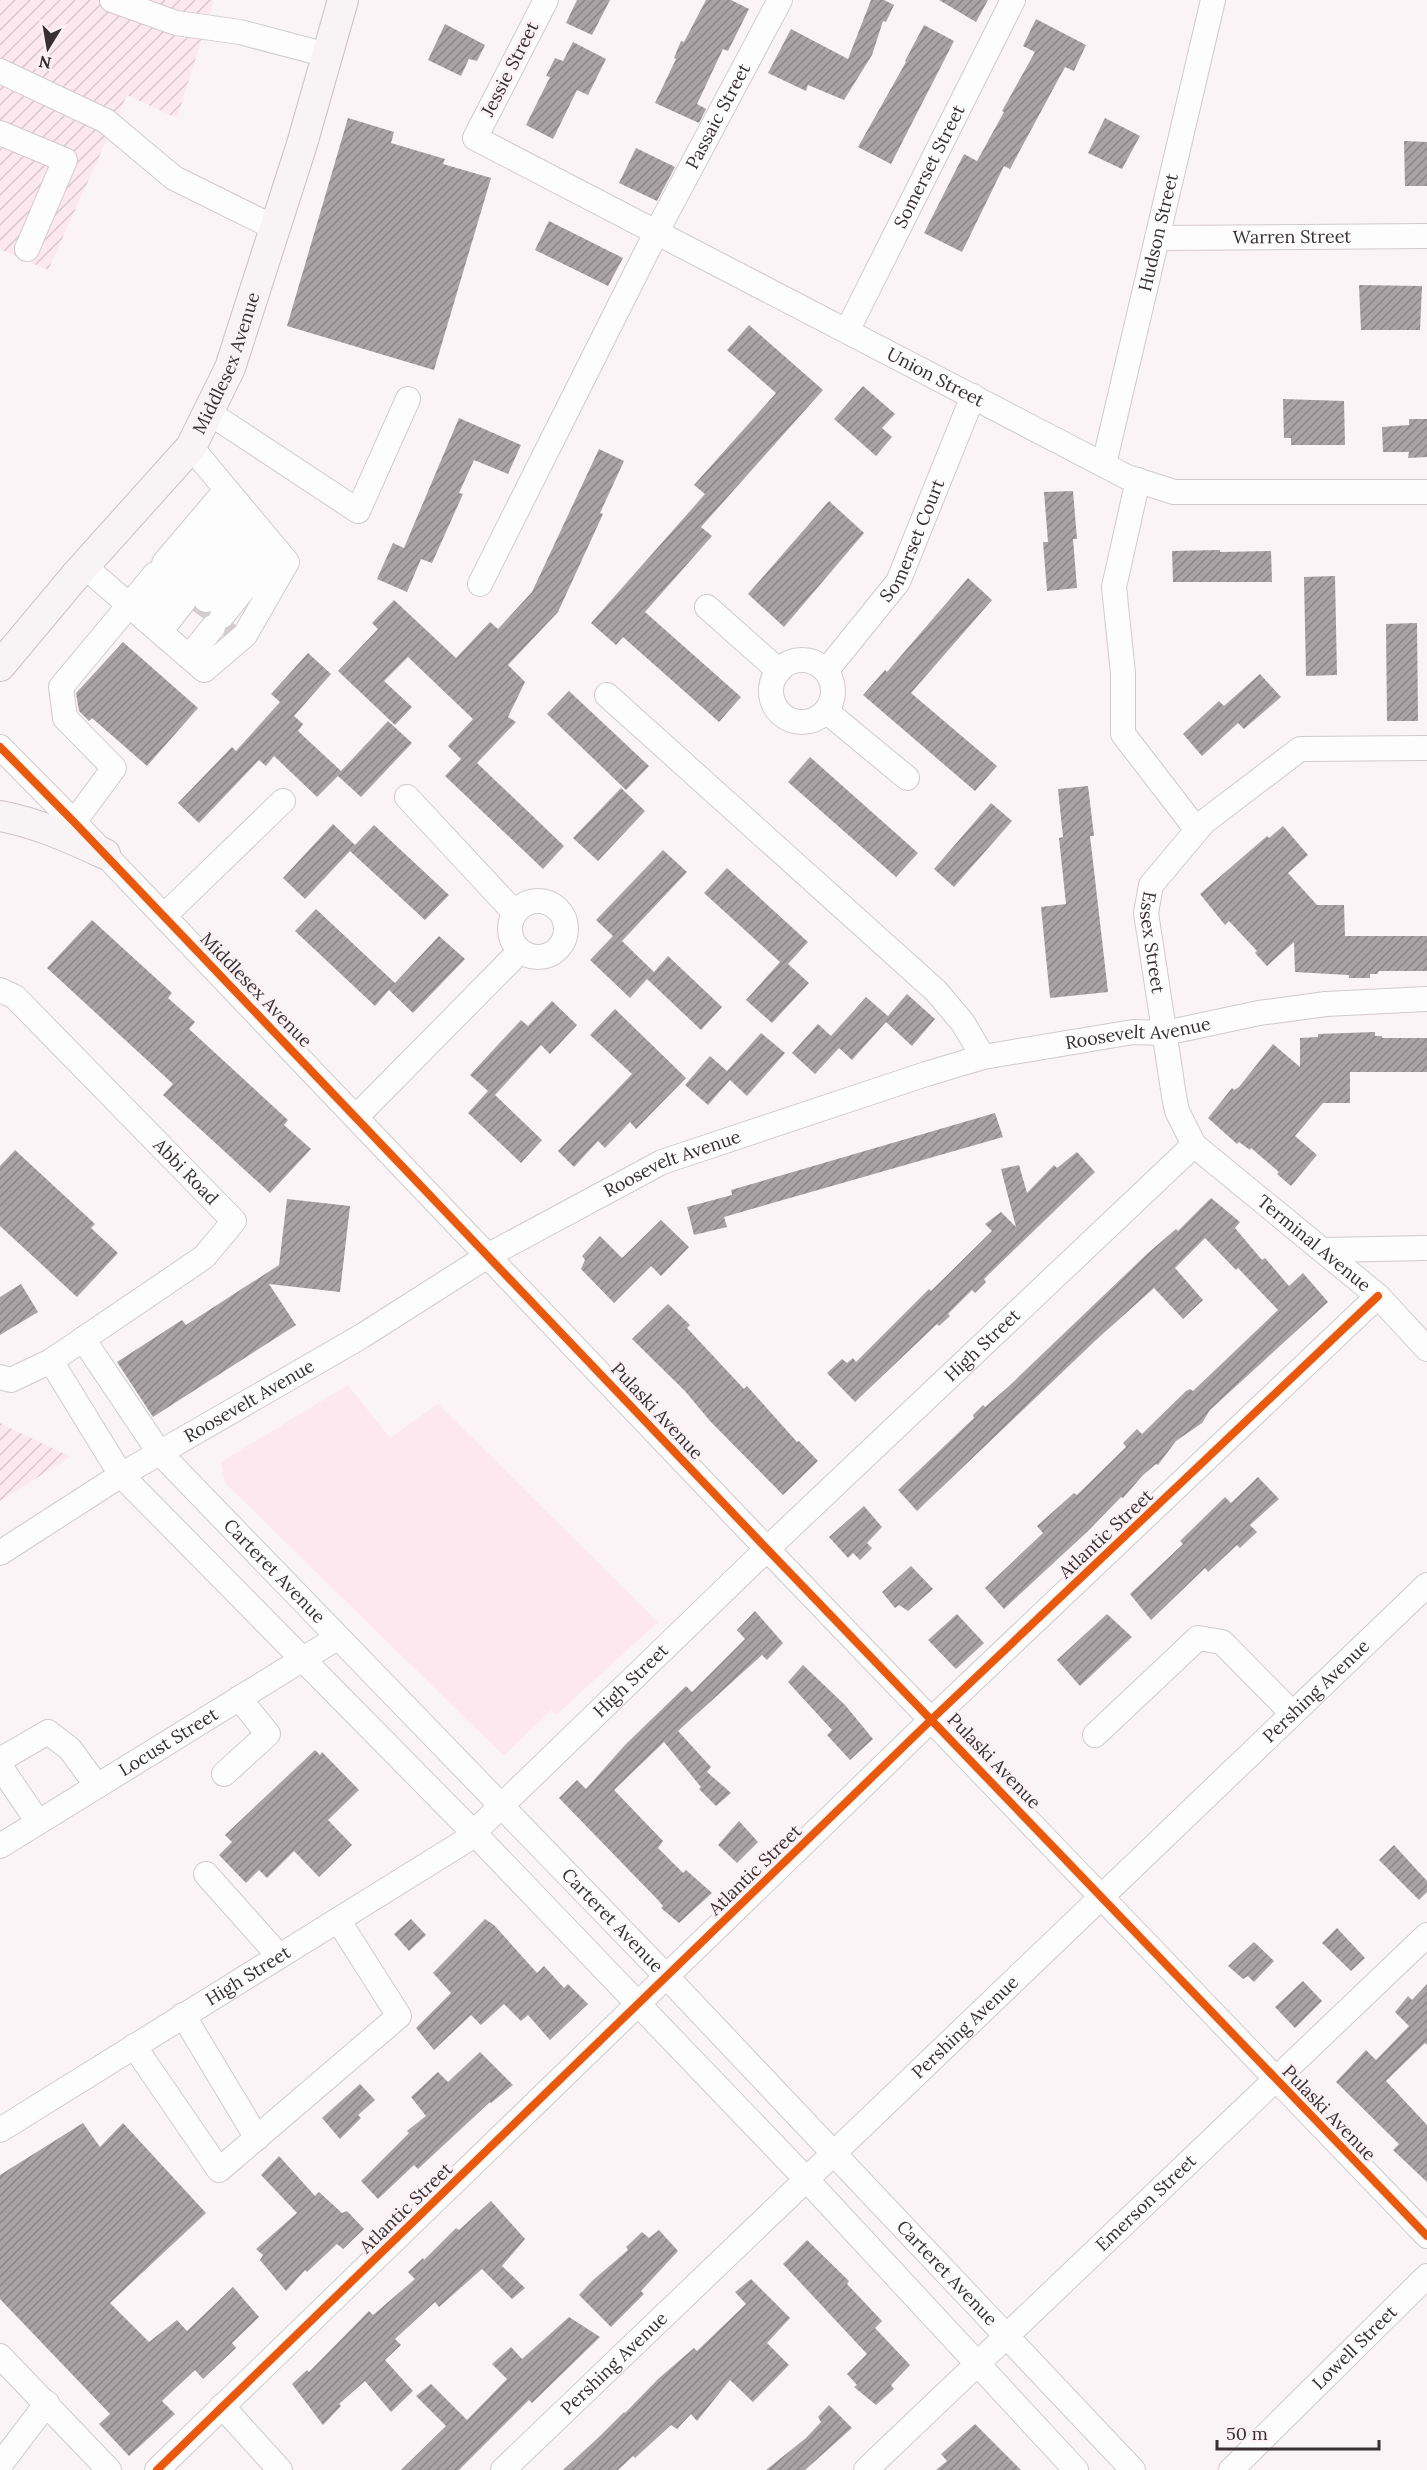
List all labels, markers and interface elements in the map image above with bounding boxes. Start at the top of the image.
street label: Jessie Street [475,17,543,121]
north arrow [18,18,78,78]
text: N [37,52,53,74]
street label: Passaic Street [680,59,755,173]
street label: Somerset Street [888,101,970,232]
street label: Hudson Street [1133,171,1183,294]
street label: Warren Street [1233,225,1351,248]
street label: Middlesex Avenue [187,289,265,438]
street label: Union Street [883,342,988,412]
street label: Somerset Court [874,476,949,607]
street label: Essex Street [1135,890,1170,995]
street label: Middlesex Avenue [196,927,317,1052]
street label: Roosevelt Avenue [1064,1012,1213,1054]
street label: Roosevelt Avenue [599,1125,744,1202]
street label: Abbi Road [148,1133,224,1210]
street label: Terminal Avenue [1253,1190,1376,1297]
street label: High Street [939,1304,1025,1386]
street label: Roosevelt Avenue [180,1354,319,1447]
street label: Pulaski Avenue [606,1357,708,1464]
street label: Atlantic Street [1053,1484,1158,1584]
street label: Carteret Avenue [219,1514,331,1628]
street label: Pershing Avenue [1258,1634,1374,1747]
street label: High Street [588,1639,673,1722]
street label: Locust Street [114,1702,222,1781]
street label: Pulaski Avenue [943,1708,1046,1814]
street label: Atlantic Street [703,1820,806,1920]
street label: Carteret Avenue [557,1863,669,1977]
street label: High Street [201,1940,295,2011]
street label: Pershing Avenue [907,1970,1023,2083]
street label: Pulaski Avenue [1278,2060,1381,2166]
street label: Emerson Street [1091,2149,1201,2256]
street label: Atlantic Street [354,2158,457,2258]
street label: Carteret Avenue [892,2215,1003,2330]
street label: Lowell Street [1307,2300,1402,2394]
street label: Pershing Avenue [556,2306,672,2420]
scale bar [1217,2413,1379,2451]
text: 50 m [1226,2422,1268,2445]

